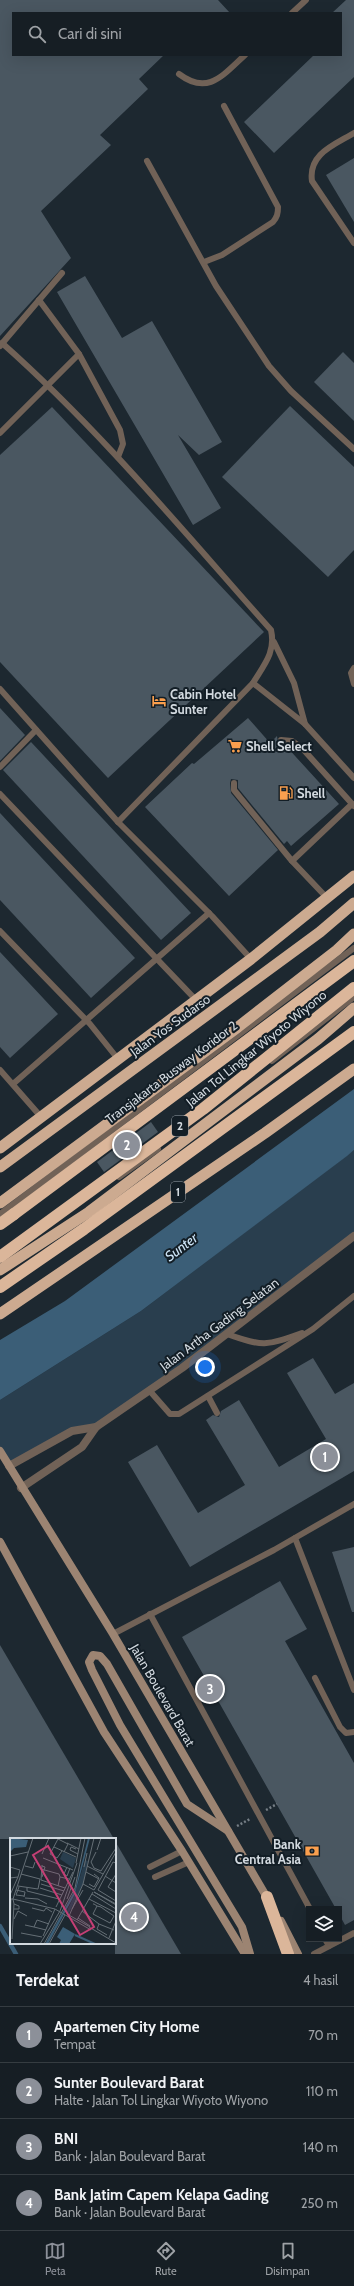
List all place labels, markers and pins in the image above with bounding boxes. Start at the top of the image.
place label: Cabin Hotel Sunter [170,686,237,717]
hotel icon: Cabin Hotel Sunter [151,693,167,709]
supermarket icon: Shell Select [227,738,243,754]
place label: Shell Select [246,738,312,754]
fuel station icon: Shell [278,785,294,801]
place label: Shell [297,785,326,801]
pin: 2 [114,1130,140,1160]
pin: 1 [312,1442,338,1472]
pin: 3 [197,1674,223,1704]
place label: Bank Central Asia [235,1836,302,1867]
bank icon: Bank Central Asia [304,1843,320,1859]
pin: 4 [121,1902,147,1932]

